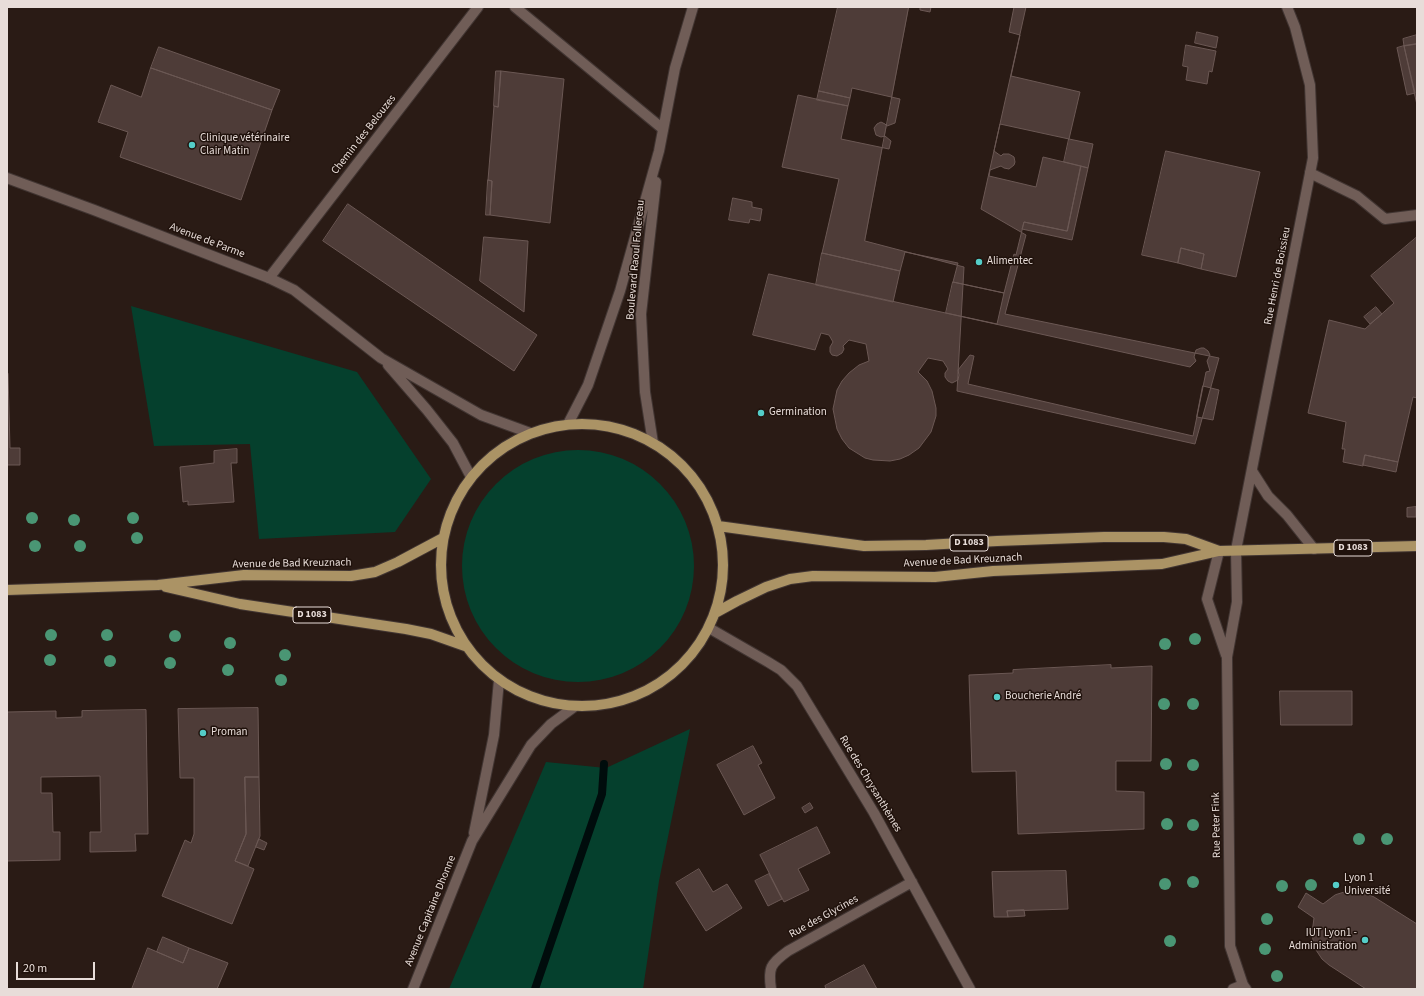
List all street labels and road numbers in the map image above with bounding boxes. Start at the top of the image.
street label: Chemin des Belouzes [329,93,399,177]
street label: Boulevard Raoul Follereau [624,199,648,321]
street label: Avenue de Parme [167,221,247,261]
street label: Rue Henri de Boissieu [1262,226,1294,326]
road number: D 1083 [950,535,988,551]
road number: D 1083 [1334,540,1372,556]
street label: Avenue de Bad Kreuznach [903,551,1023,571]
street label: Avenue de Bad Kreuznach [232,556,352,572]
road number: D 1083 [293,607,331,623]
street label: Rue des Chrysanthèmes [836,733,904,835]
street label: Rue Peter Fink [1210,792,1224,858]
street label: Avenue Capitaine Dhonne [403,854,459,968]
street label: Rue des Glycines [787,893,861,941]

